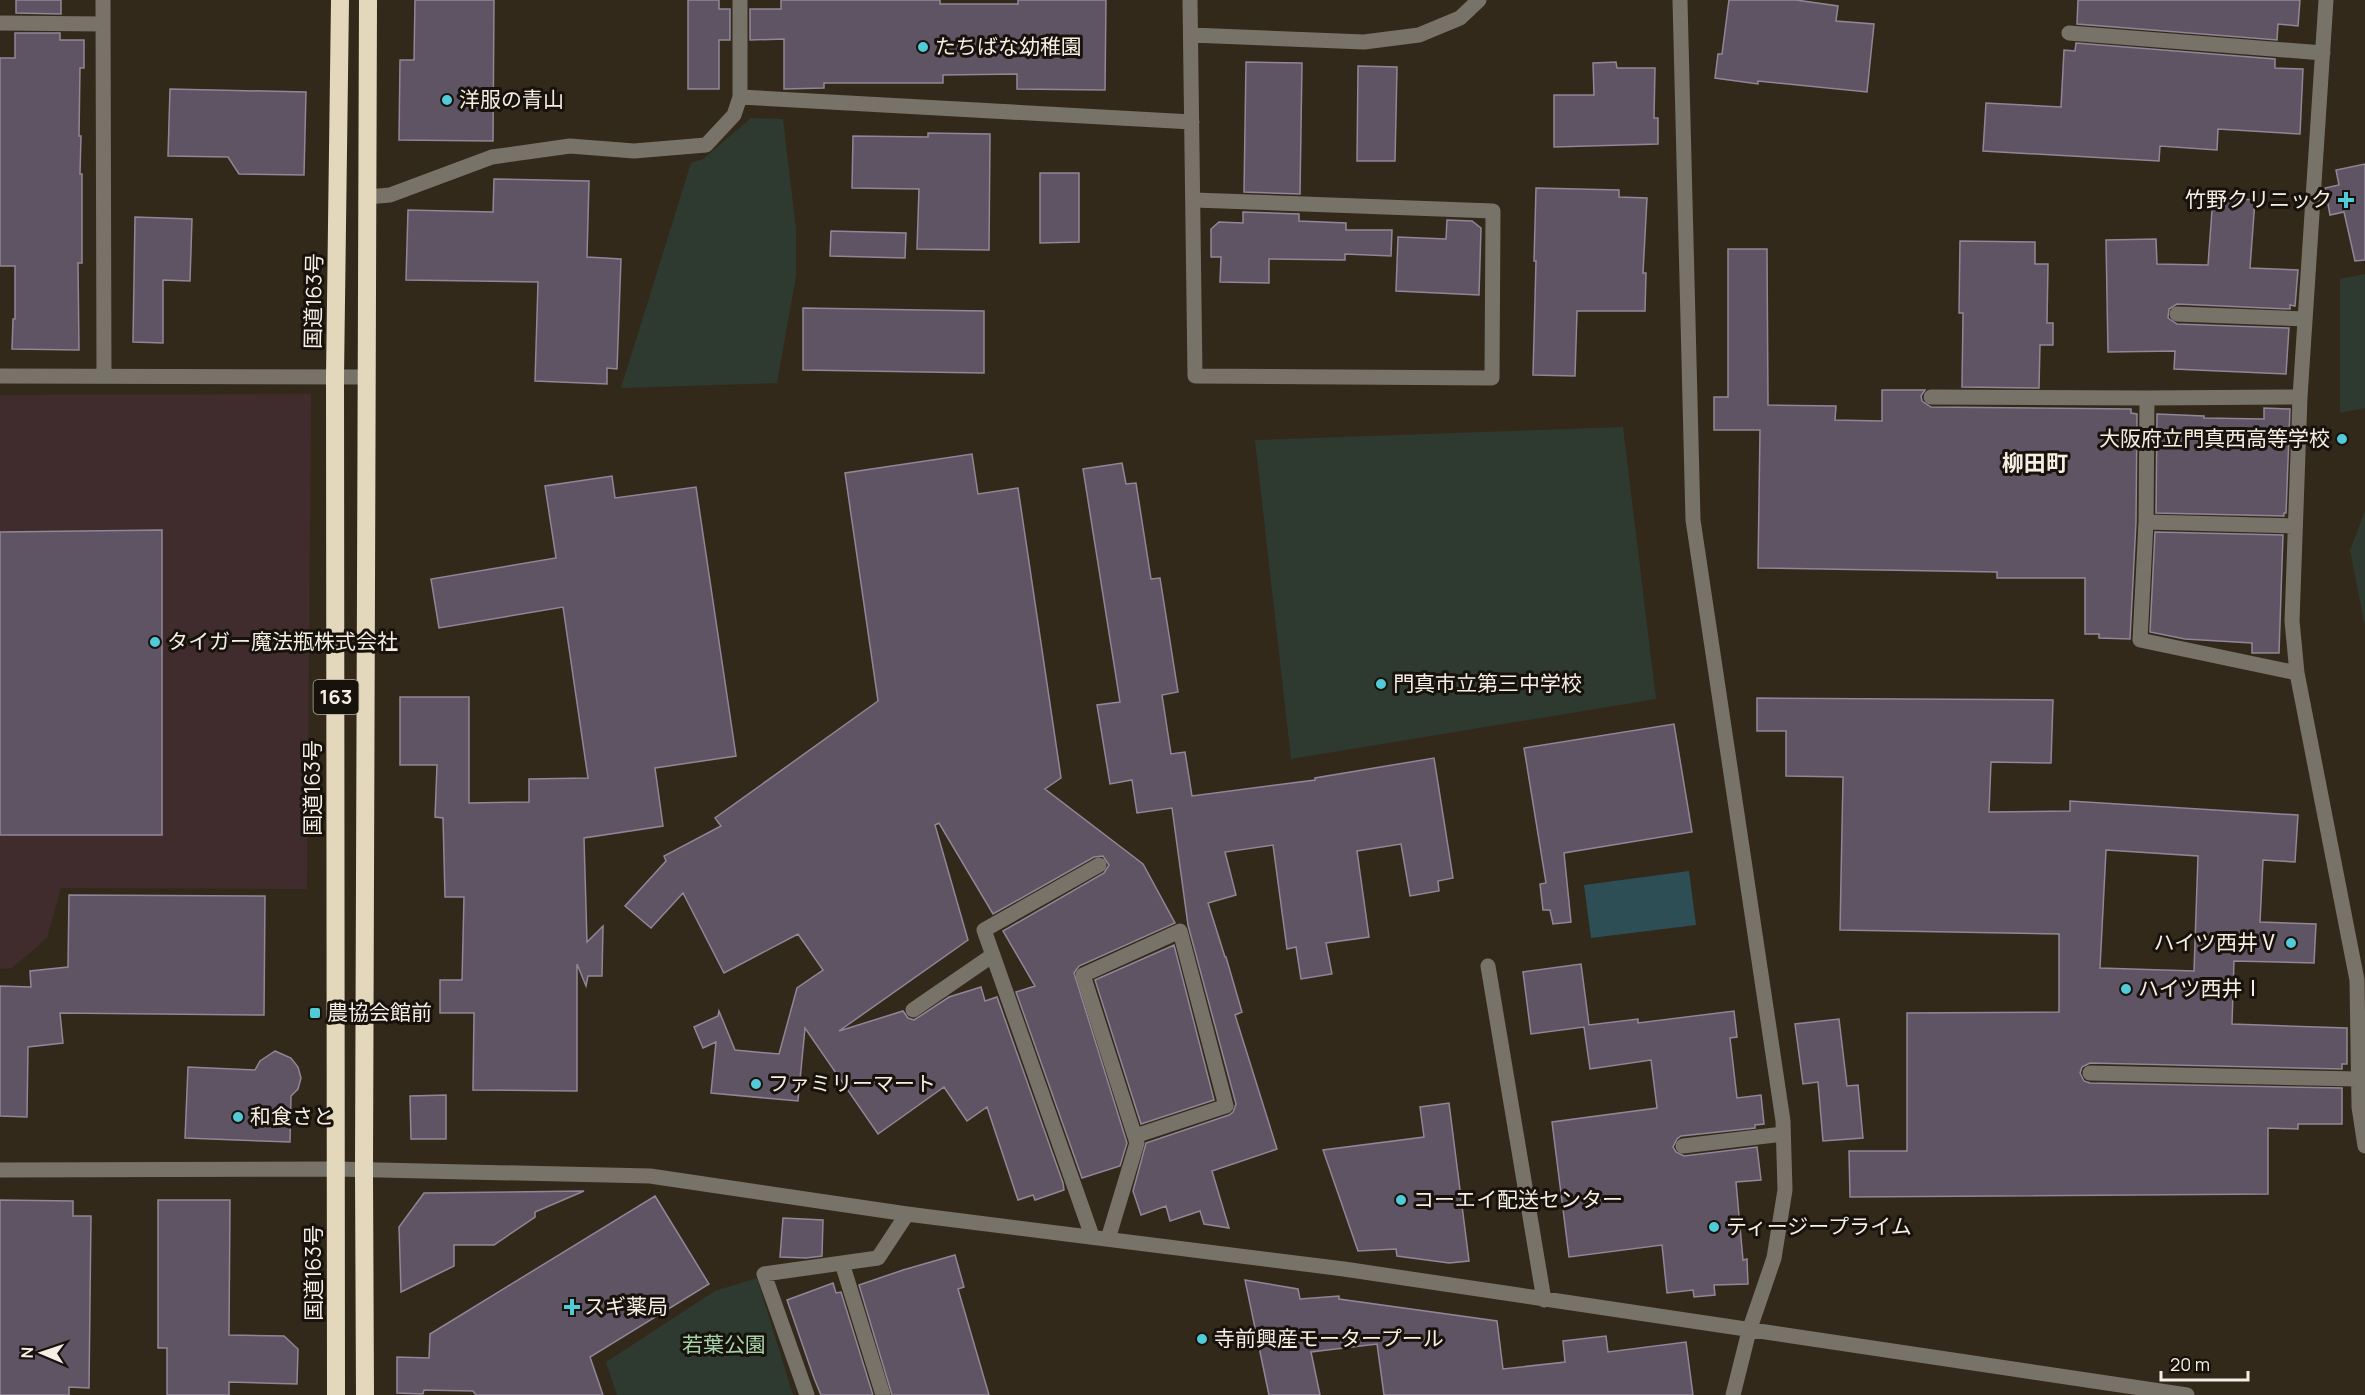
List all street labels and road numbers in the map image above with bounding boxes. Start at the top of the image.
street label: 国道163号 [298,253,328,349]
road number: 163 [314,680,358,714]
street label: 国道163号 [298,740,326,836]
street label: 国道163号 [299,1225,327,1321]

